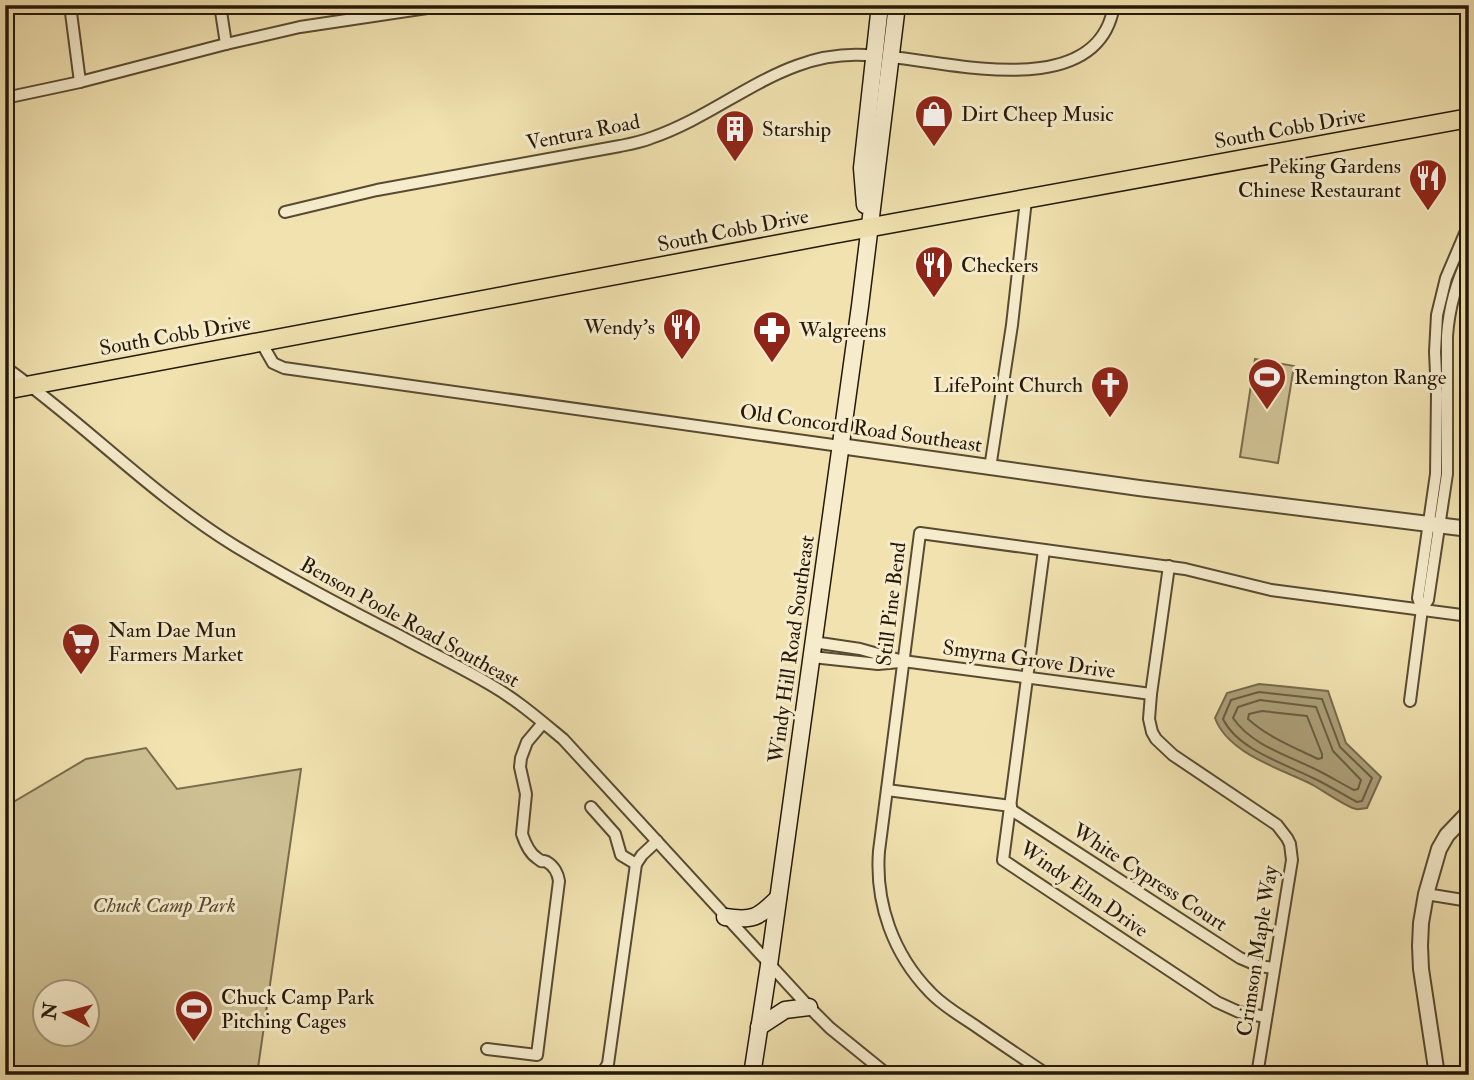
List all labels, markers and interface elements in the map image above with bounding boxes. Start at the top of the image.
shop icon: Dirt Cheep Music [913,93,955,148]
place label: Dirt Cheep Music [961,101,1114,128]
street label: South Cobb Drive [1212,102,1368,155]
street label: Ventura Road [524,108,643,157]
building icon: Starship [714,108,756,163]
place label: Starship [762,116,831,143]
place label: Peking Gardens Chinese Restaurant [1238,153,1401,204]
restaurant icon: Peking Gardens Chinese Restaurant [1407,157,1449,212]
street label: South Cobb Drive [655,203,811,258]
restaurant icon: Checkers [913,244,955,299]
place label: Checkers [961,252,1038,279]
restaurant icon: Wendy's [661,306,703,361]
street label: South Cobb Drive [97,309,253,362]
pharmacy icon: Walgreens [751,309,793,364]
place label: Wendy's [583,314,655,341]
place label: Walgreens [798,317,886,344]
sports icon: Remington Range [1246,356,1288,411]
church icon: LifePoint Church [1089,364,1131,419]
place label: Remington Range [1294,364,1447,391]
place label: LifePoint Church [933,372,1083,399]
street label: Old Concord Road Southeast [738,398,984,459]
street label: Windy Hill Road Southeast [762,533,821,766]
street label: Still Pine Bend [870,540,913,668]
street label: Benson Poole Road Southeast [295,551,524,694]
place label: Nam Dae Mun Farmers Market [108,617,244,668]
supermarket icon: Nam Dae Mun Farmers Market [60,621,102,676]
street label: Smyrna Grove Drive [941,634,1117,685]
street label: White Cypress Court [1066,817,1232,938]
street label: Windy Elm Drive [1013,834,1153,944]
street label: Crimson Maple Way [1231,863,1284,1038]
park label: Chuck Camp Park [92,892,236,919]
north arrow [32,978,102,1048]
place label: Chuck Camp Park Pitching Cages [221,984,374,1035]
sports icon: Chuck Camp Park Pitching Cages [173,988,215,1043]
text: N [37,1000,63,1022]

